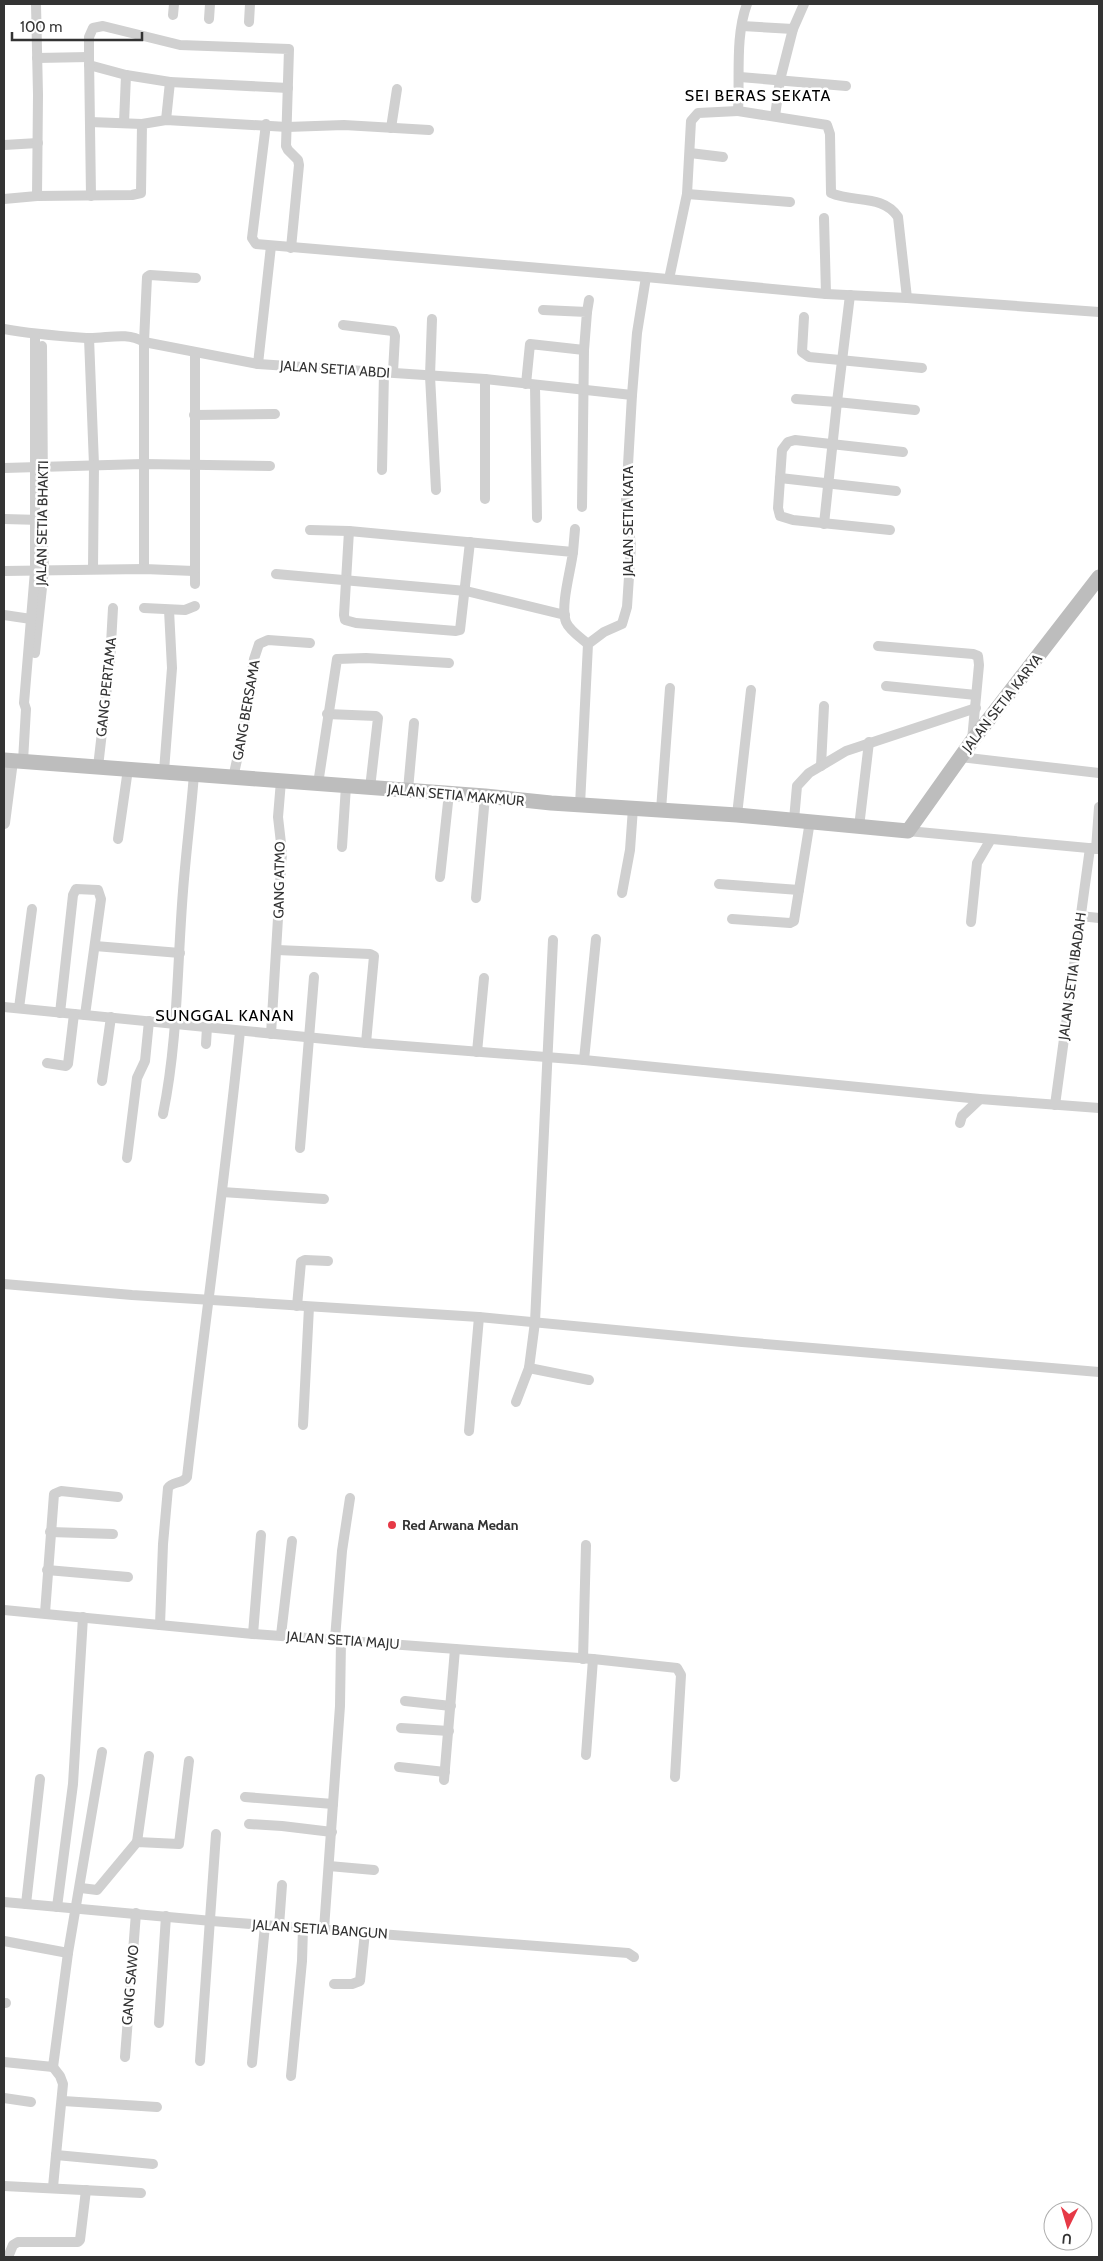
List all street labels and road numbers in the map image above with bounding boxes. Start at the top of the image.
street label: JALAN SETIA ABDI [278,356,391,382]
street label: JALAN SETIA BHAKTI [32,460,52,587]
street label: JALAN SETIA KATA [619,465,637,577]
street label: GANG PERTAMA [92,636,120,738]
street label: JALAN SETIA KARYA [957,650,1046,757]
street label: GANG BERSAMA [228,658,264,762]
street label: JALAN SETIA MAKMUR [386,780,526,810]
street label: GANG ATMO [269,841,289,919]
street label: JALAN SETIA IBADAH [1054,911,1090,1042]
street label: JALAN SETIA MAJU [285,1627,400,1653]
street label: JALAN SETIA BANGUN [251,1915,388,1943]
street label: GANG SAWO [118,1944,142,2026]

